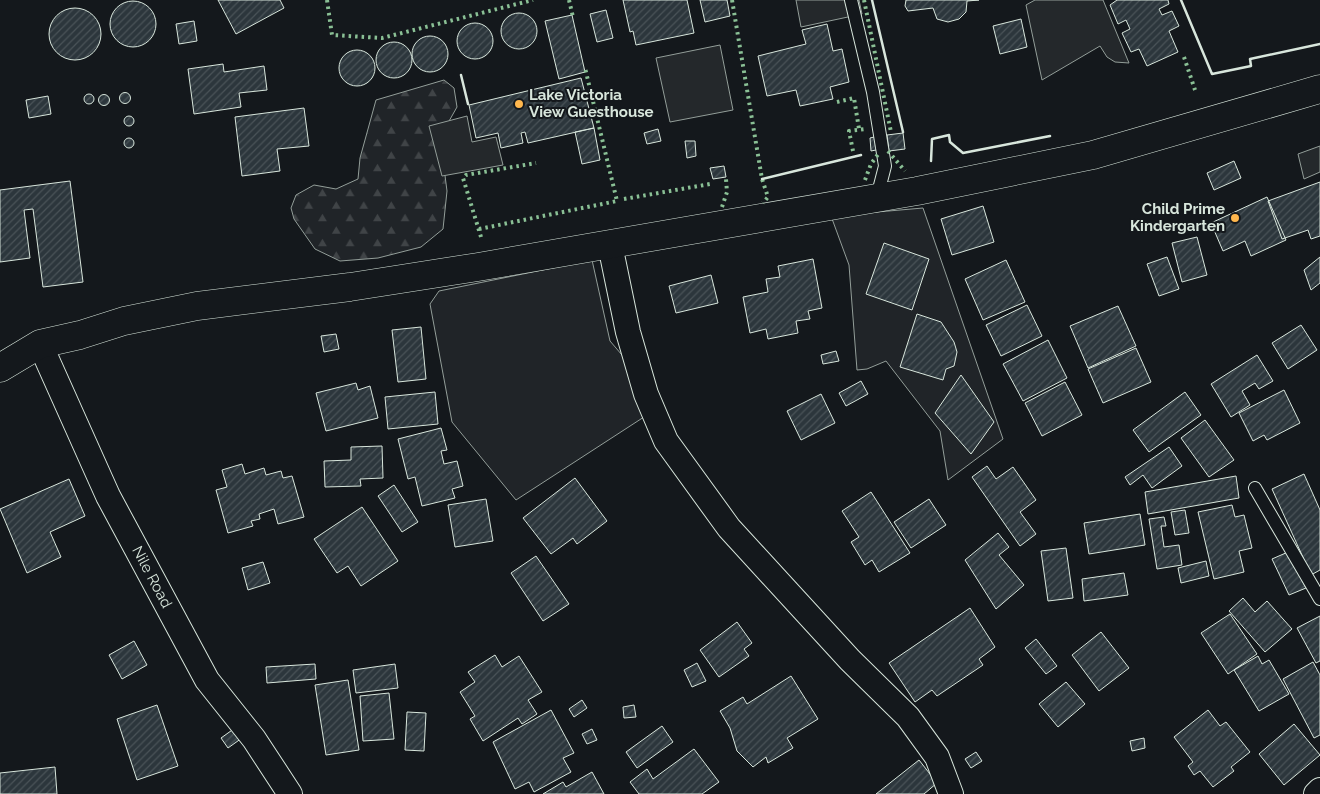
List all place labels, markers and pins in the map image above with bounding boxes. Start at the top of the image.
place label: Lake Victoria View Guesthouse [529,86,654,121]
marker: Lake Victoria View Guesthouse [513,98,525,110]
place label: Child Prime Kindergarten [1130,200,1225,235]
marker: Child Prime Kindergarten [1229,212,1241,224]

